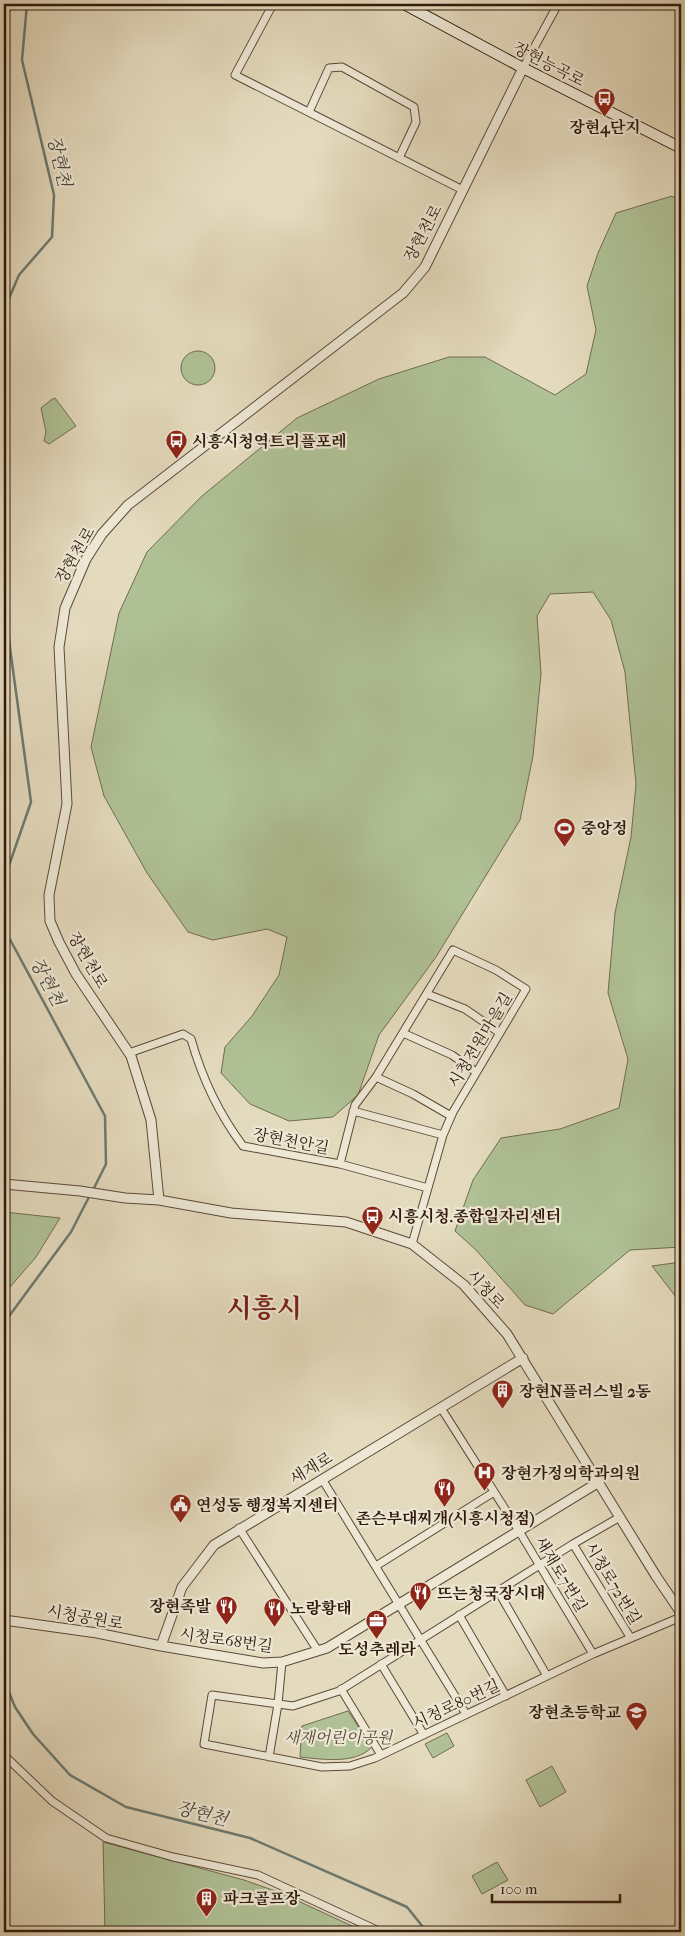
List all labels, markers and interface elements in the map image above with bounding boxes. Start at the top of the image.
street label: 장현능곡로 [510,38,588,90]
bus stop icon: 장현4단지 [593,86,617,117]
place label: 장현4단지 [569,118,641,138]
water label: 장현천 [43,133,75,190]
street label: 장현천로 [400,201,446,265]
bus stop icon: 시흥시청역트리플포레 [164,429,188,460]
place label: 시흥시청역트리플포레 [192,432,347,451]
street label: 장현천로 [51,523,99,587]
sports icon: 중앙정 [553,816,577,847]
place label: 중앙정 [581,819,627,838]
street label: 장현천로 [64,928,112,992]
water label: 장현천 [25,954,69,1011]
street label: 시청전원마을길 [444,989,516,1091]
street label: 장현천안길 [251,1124,331,1158]
bus stop icon: 시흥시청.종합일자리센터 [360,1204,384,1235]
place label: 시흥시청.종합일자리센터 [388,1207,561,1226]
street label: 시청로 [463,1266,509,1313]
district label: 시흥시 [226,1293,302,1324]
building icon: 장현N플러스빌 2동 [491,1379,515,1410]
place label: 장현N플러스빌 2동 [519,1382,652,1401]
street label: 새재로 [286,1448,336,1488]
hospital icon: 장현가정의학과의원 [473,1461,497,1492]
place label: 장현가정의학과의원 [501,1464,640,1483]
restaurant icon: 존슨부대찌개(시흥시청점) [433,1477,457,1508]
public building icon: 연성동 행정복지센터 [168,1493,192,1524]
place label: 연성동 행정복지센터 [196,1496,339,1515]
place label: 존슨부대찌개(시흥시청점) [356,1509,534,1529]
street label: 새재로7번길 [531,1533,591,1615]
street label: 시청로72번길 [581,1538,645,1628]
restaurant icon: 뜨는청국장시대 [409,1581,433,1612]
place label: 뜨는청국장시대 [437,1584,545,1603]
restaurant icon: 장현족발 [215,1594,239,1625]
restaurant icon: 노랑황태 [262,1596,286,1627]
place label: 장현족발 [149,1597,212,1616]
place label: 노랑황태 [290,1599,352,1618]
street label: 시청공원로 [45,1601,125,1633]
office icon: 도성추레라 [365,1608,389,1639]
street label: 시청로68번길 [178,1624,274,1656]
place label: 도성추레라 [338,1640,416,1659]
street label: 시청로80번길 [409,1675,503,1733]
school or university icon: 장현초등학교 [625,1700,649,1731]
place label: 장현초등학교 [528,1703,622,1722]
park label: 새재어린이공원 [284,1728,394,1747]
water label: 장현천 [174,1798,231,1831]
scale bar [492,1871,620,1903]
text: 100 m [500,1880,538,1898]
building icon: 파크골프장 [195,1886,219,1917]
place label: 파크골프장 [223,1889,301,1908]

